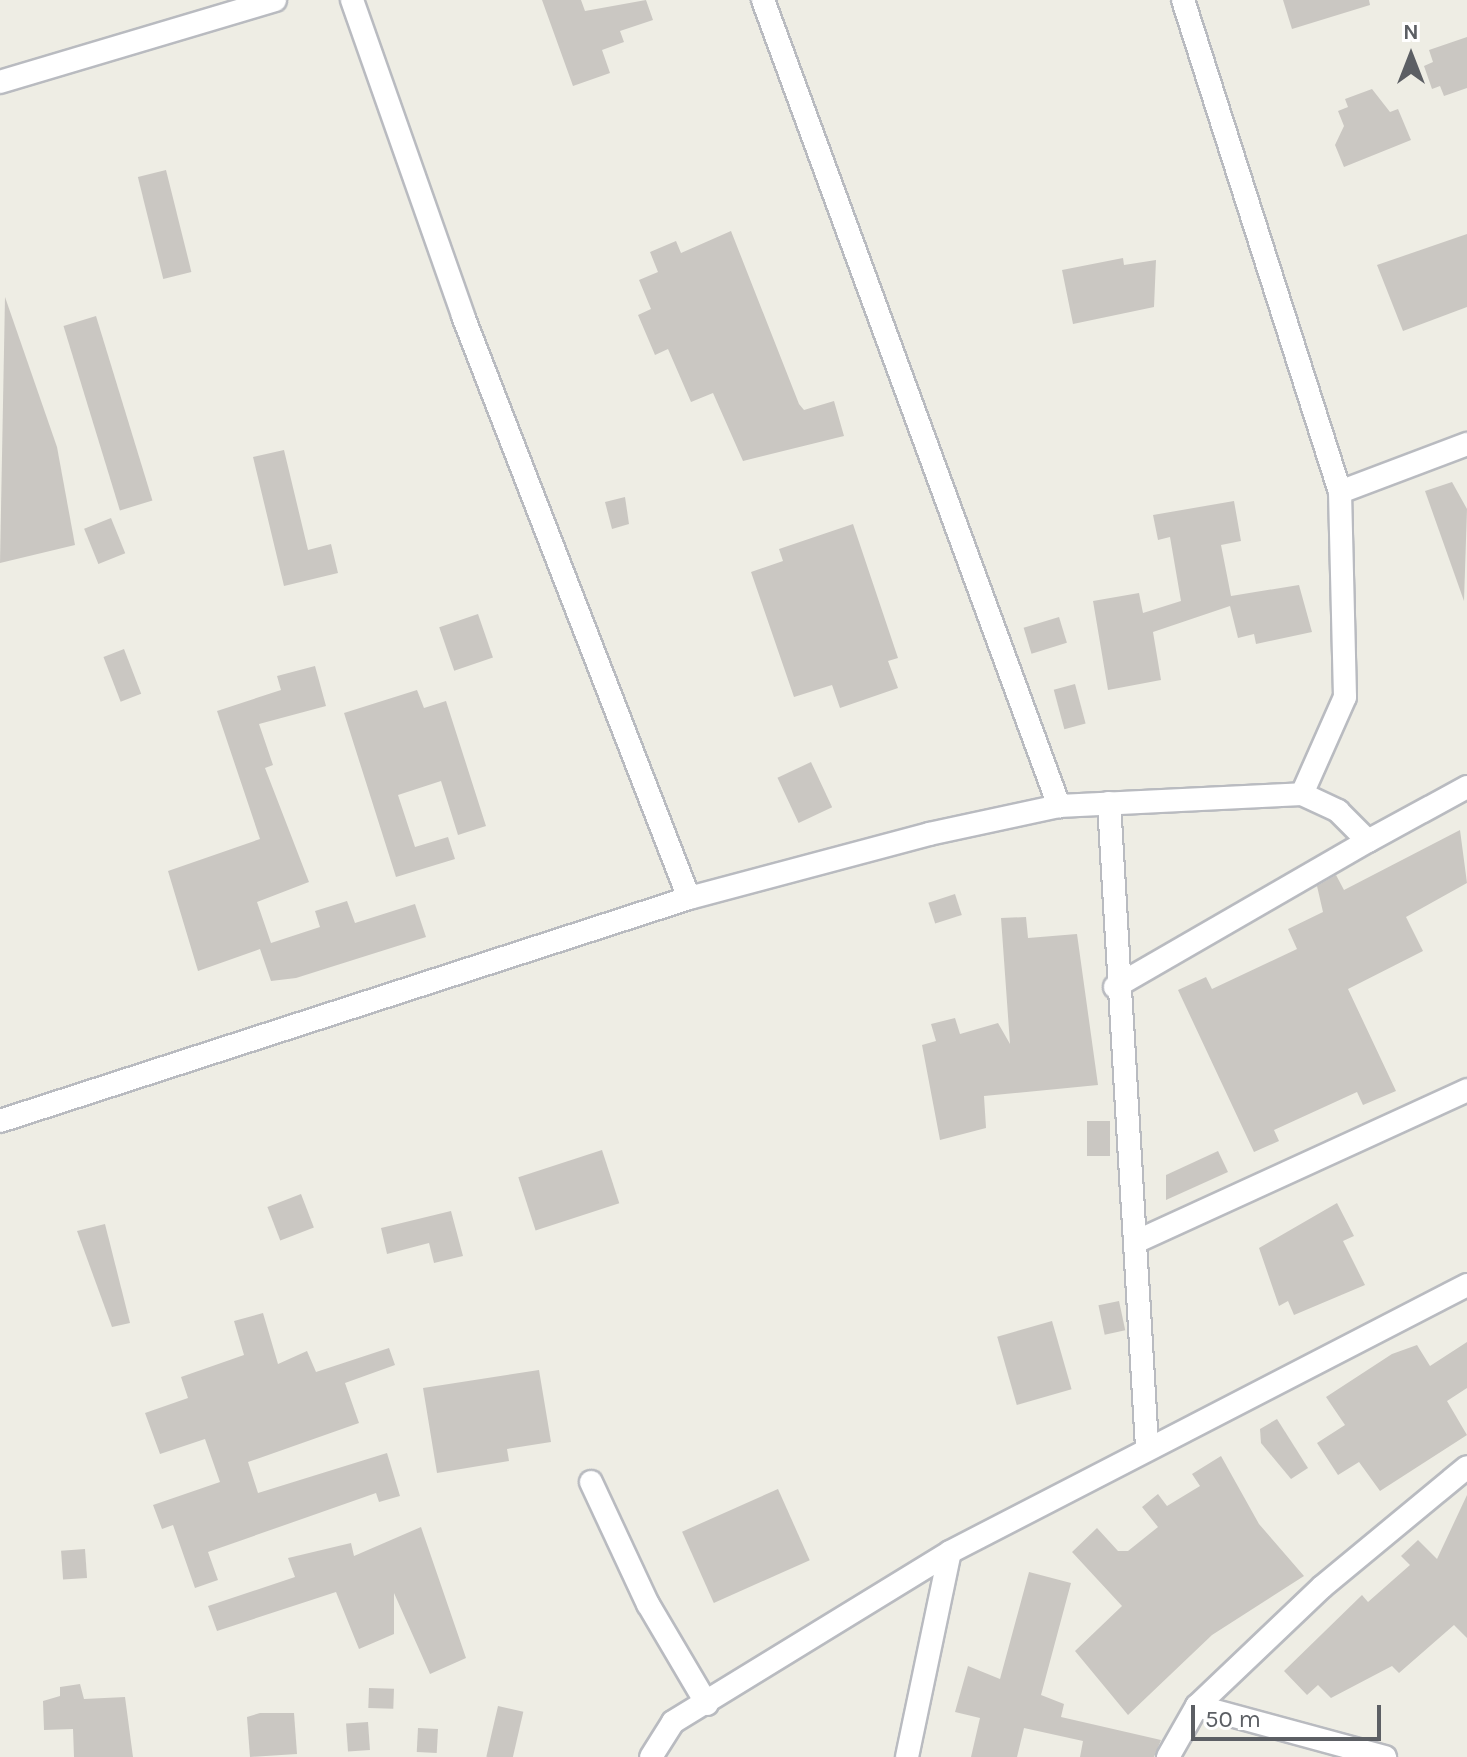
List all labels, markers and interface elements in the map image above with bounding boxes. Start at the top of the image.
north arrow [1371,16,1451,96]
text: N [1403,19,1419,45]
scale bar [1195,1689,1385,1739]
text: 50 m [1205,1705,1261,1733]

